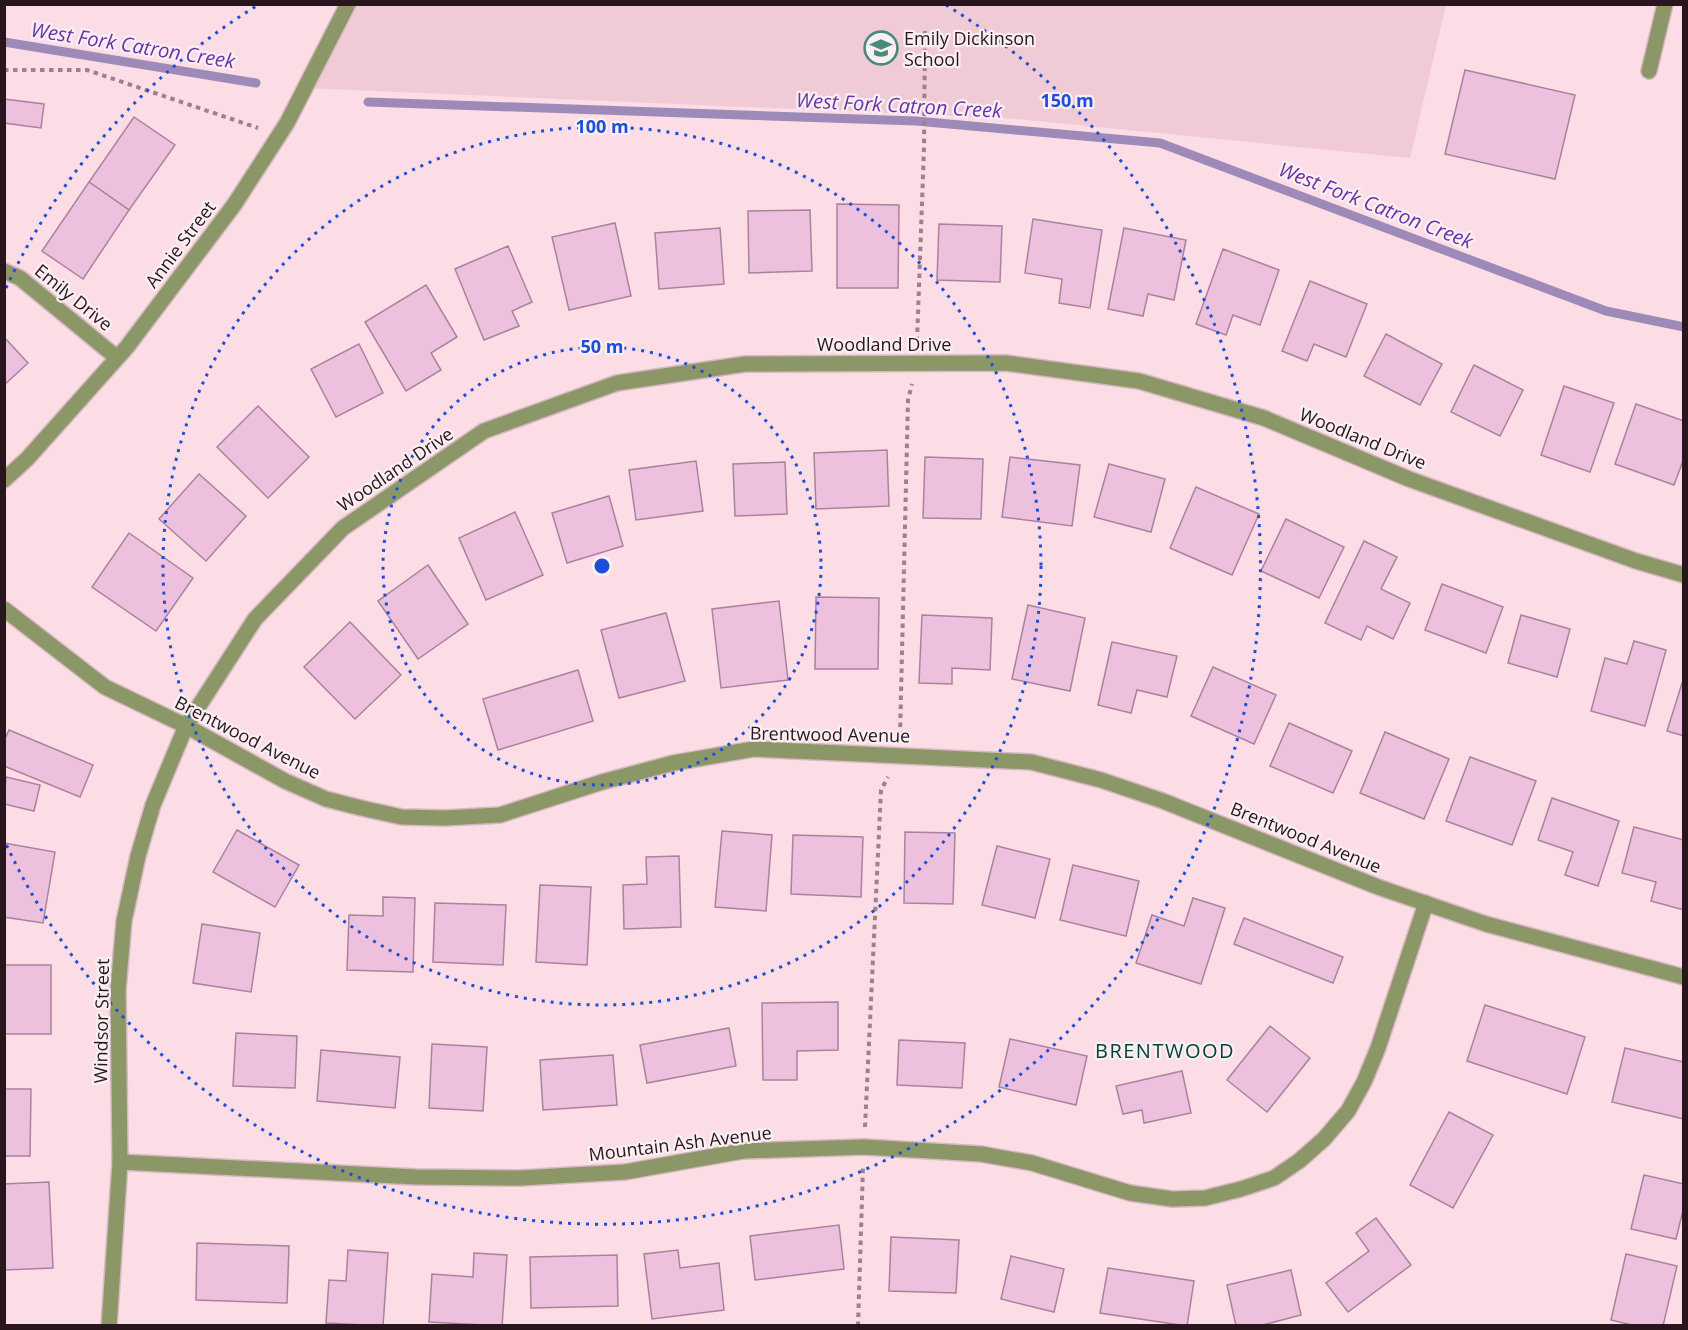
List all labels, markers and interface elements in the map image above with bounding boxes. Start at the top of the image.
water label: West Fork Catron Creek [29,16,238,75]
place label: Emily Dickinson School [904,26,1035,71]
school or university icon: Emily Dickinson School [863,30,899,66]
water label: West Fork Catron Creek [795,86,1004,124]
text: 150 m [1040,88,1094,112]
text: 100 m [575,114,629,138]
water label: West Fork Catron Creek [1275,155,1478,255]
street label: Annie Street [139,196,221,292]
street label: Emily Drive [30,258,118,336]
street label: Woodland Drive [817,332,951,356]
text: 50 m [581,334,623,358]
street label: Woodland Drive [1296,402,1430,474]
street label: Woodland Drive [332,421,458,517]
centre of rings [592,556,612,576]
street label: Brentwood Avenue [171,690,325,784]
street label: Brentwood Avenue [750,721,910,747]
street label: Brentwood Avenue [1227,796,1385,878]
street label: Windsor Street [88,958,114,1084]
district label: BRENTWOOD [1095,1037,1235,1064]
street label: Mountain Ash Avenue [587,1120,773,1166]

